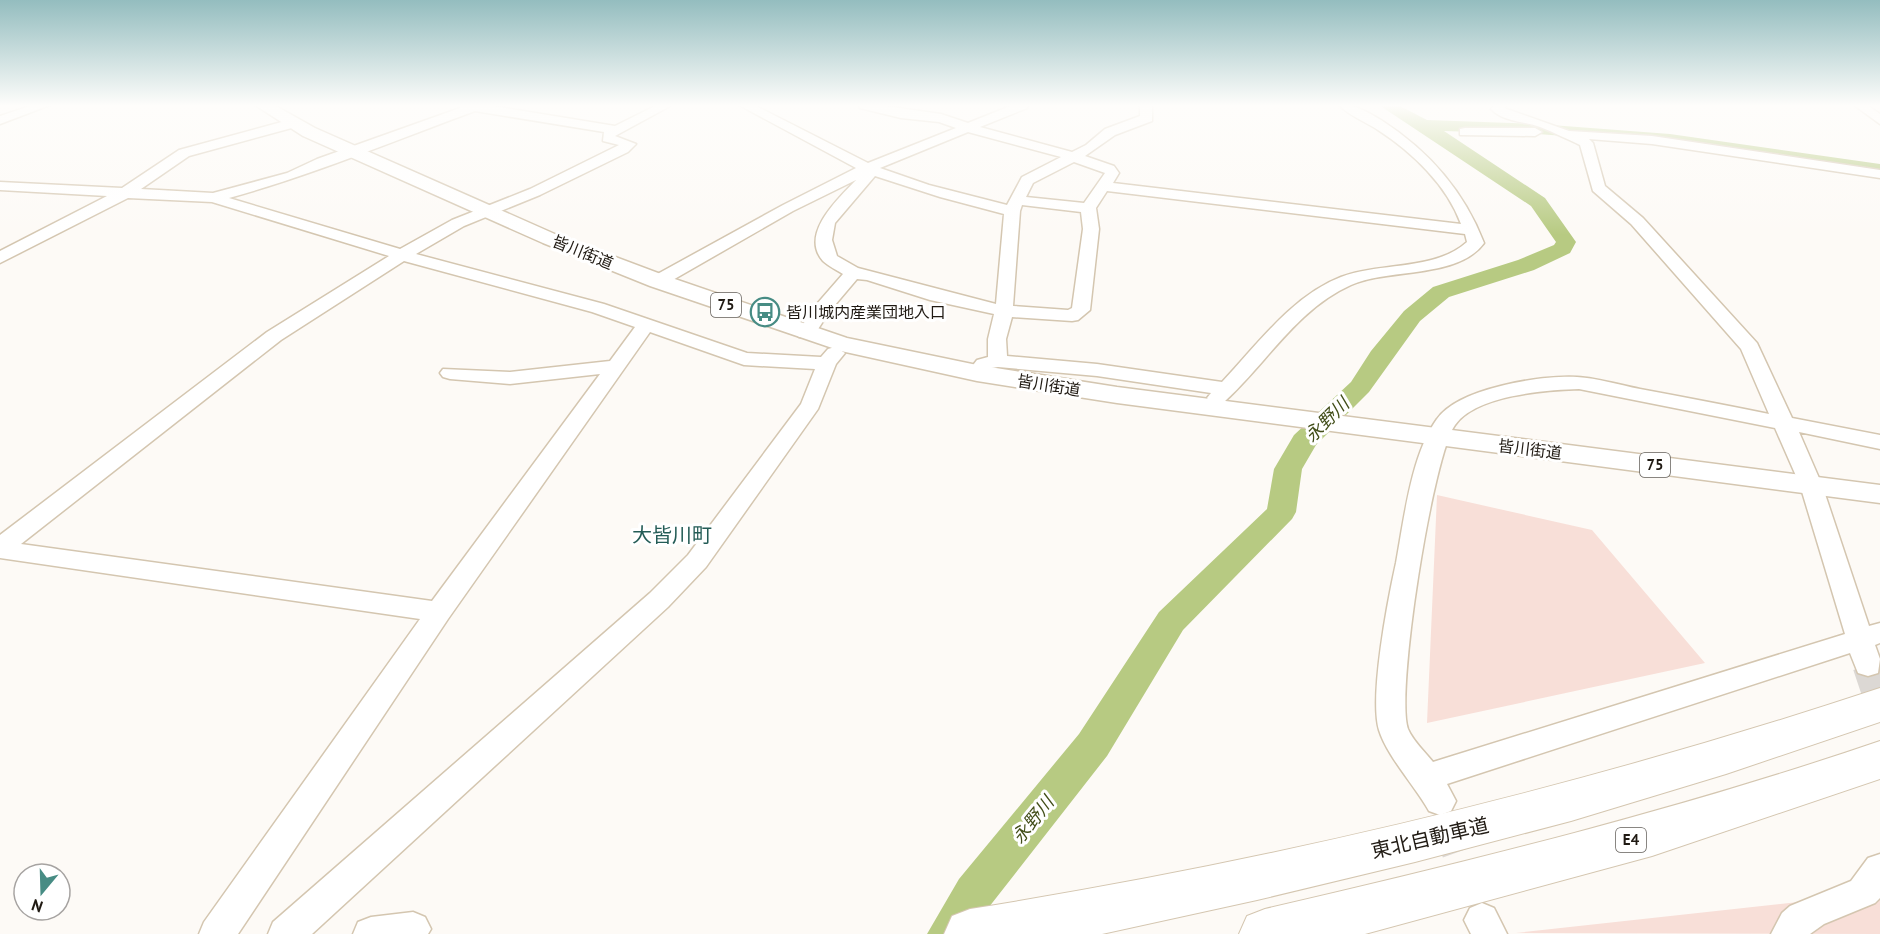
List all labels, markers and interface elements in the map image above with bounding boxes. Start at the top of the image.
street label: 皆川街道 [550,231,616,273]
road number: 75 [711,293,741,317]
bus stop icon: 皆川城内産業団地入口 [749,296,781,328]
place label: 皆川城内産業団地入口 [786,302,946,322]
street label: 皆川街道 [1016,370,1082,400]
water label: 永野川 [1299,391,1355,447]
street label: 皆川街道 [1497,435,1563,463]
road number: 75 [1640,453,1670,477]
district label: 大皆川町 [632,522,712,548]
water label: 永野川 [1007,790,1060,848]
street label: 東北自動車道 [1369,812,1491,864]
road number: E4 [1616,828,1646,852]
north arrow [12,862,72,922]
text: N [29,895,45,917]

